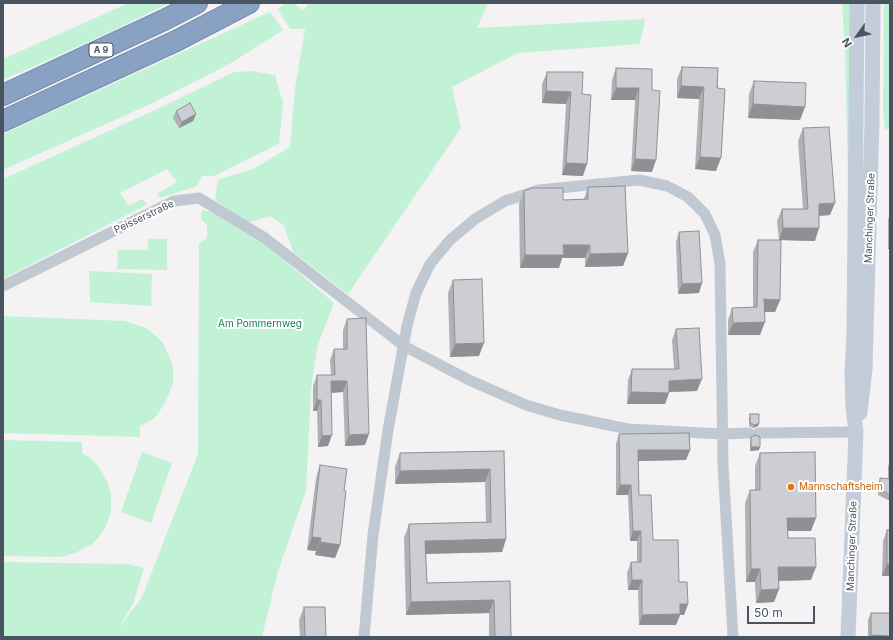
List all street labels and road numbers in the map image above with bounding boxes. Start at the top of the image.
road number: A 9 [89,43,113,57]
street label: Manchinger Straße [862,173,878,263]
street label: Peisserstraße [112,198,176,236]
street label: Manchinger Straße [844,501,860,591]

